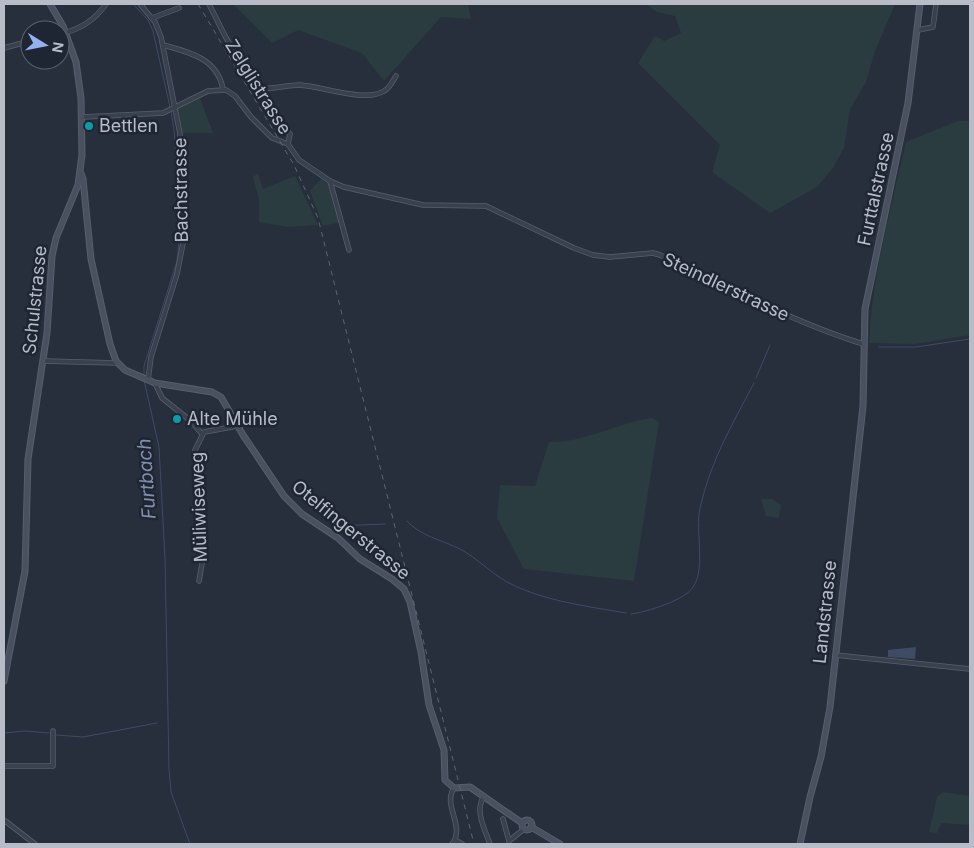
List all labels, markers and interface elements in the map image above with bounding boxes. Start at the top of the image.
north arrow [20,20,70,70]
street label: Zelglistrasse [221,36,296,138]
text: N [49,41,68,54]
place label: Bettlen [99,115,158,136]
marker: Bettlen [83,120,95,132]
street label: Furttalstrasse [853,130,898,248]
street label: Bachstrasse [169,138,192,242]
street label: Schulstrasse [18,245,51,355]
street label: Steindlerstrasse [660,248,793,325]
place label: Alte Mühle [187,408,278,429]
marker: Alte Mühle [171,413,183,425]
water label: Furtbach [132,438,161,520]
street label: Müliwiseweg [186,452,211,563]
street label: Otelfingerstrasse [288,475,415,584]
street label: Landstrasse [809,559,840,665]

